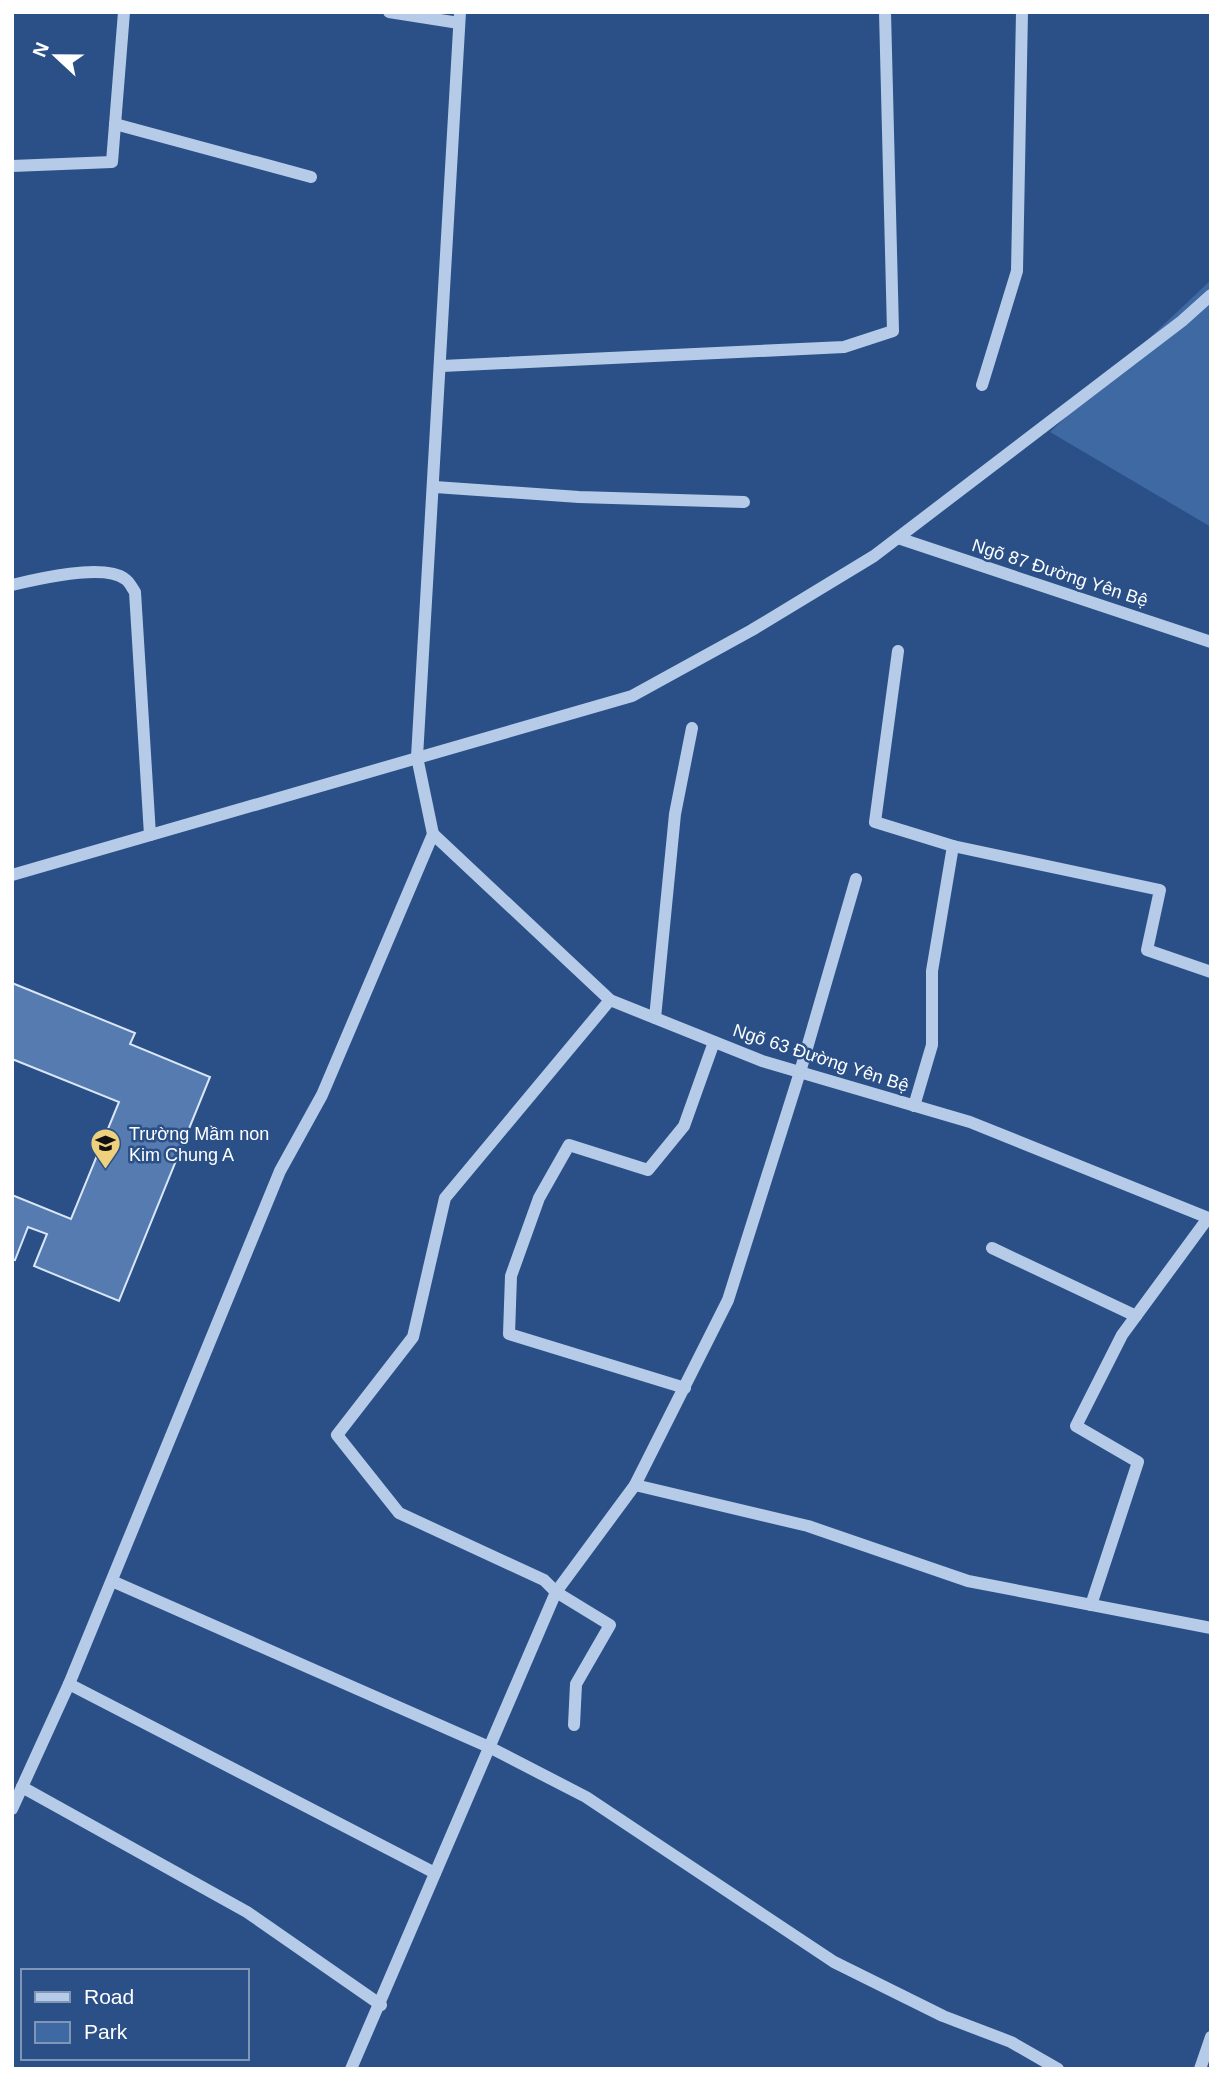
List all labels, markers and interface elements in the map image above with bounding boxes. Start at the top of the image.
north arrow [21,21,91,91]
text: N [28,40,53,60]
street label: Ngõ 87 Đường Yên Bệ [970,535,1150,611]
street label: Ngõ 63 Đường Yên Bệ [731,1020,911,1096]
place label: Trường Mầm non Kim Chung A [129,1124,269,1165]
school or university icon: Trường Mầm non Kim Chung A [89,1127,123,1171]
legend [21,1969,248,2060]
text: Road [84,1985,134,2008]
text: Park [84,2020,128,2043]

